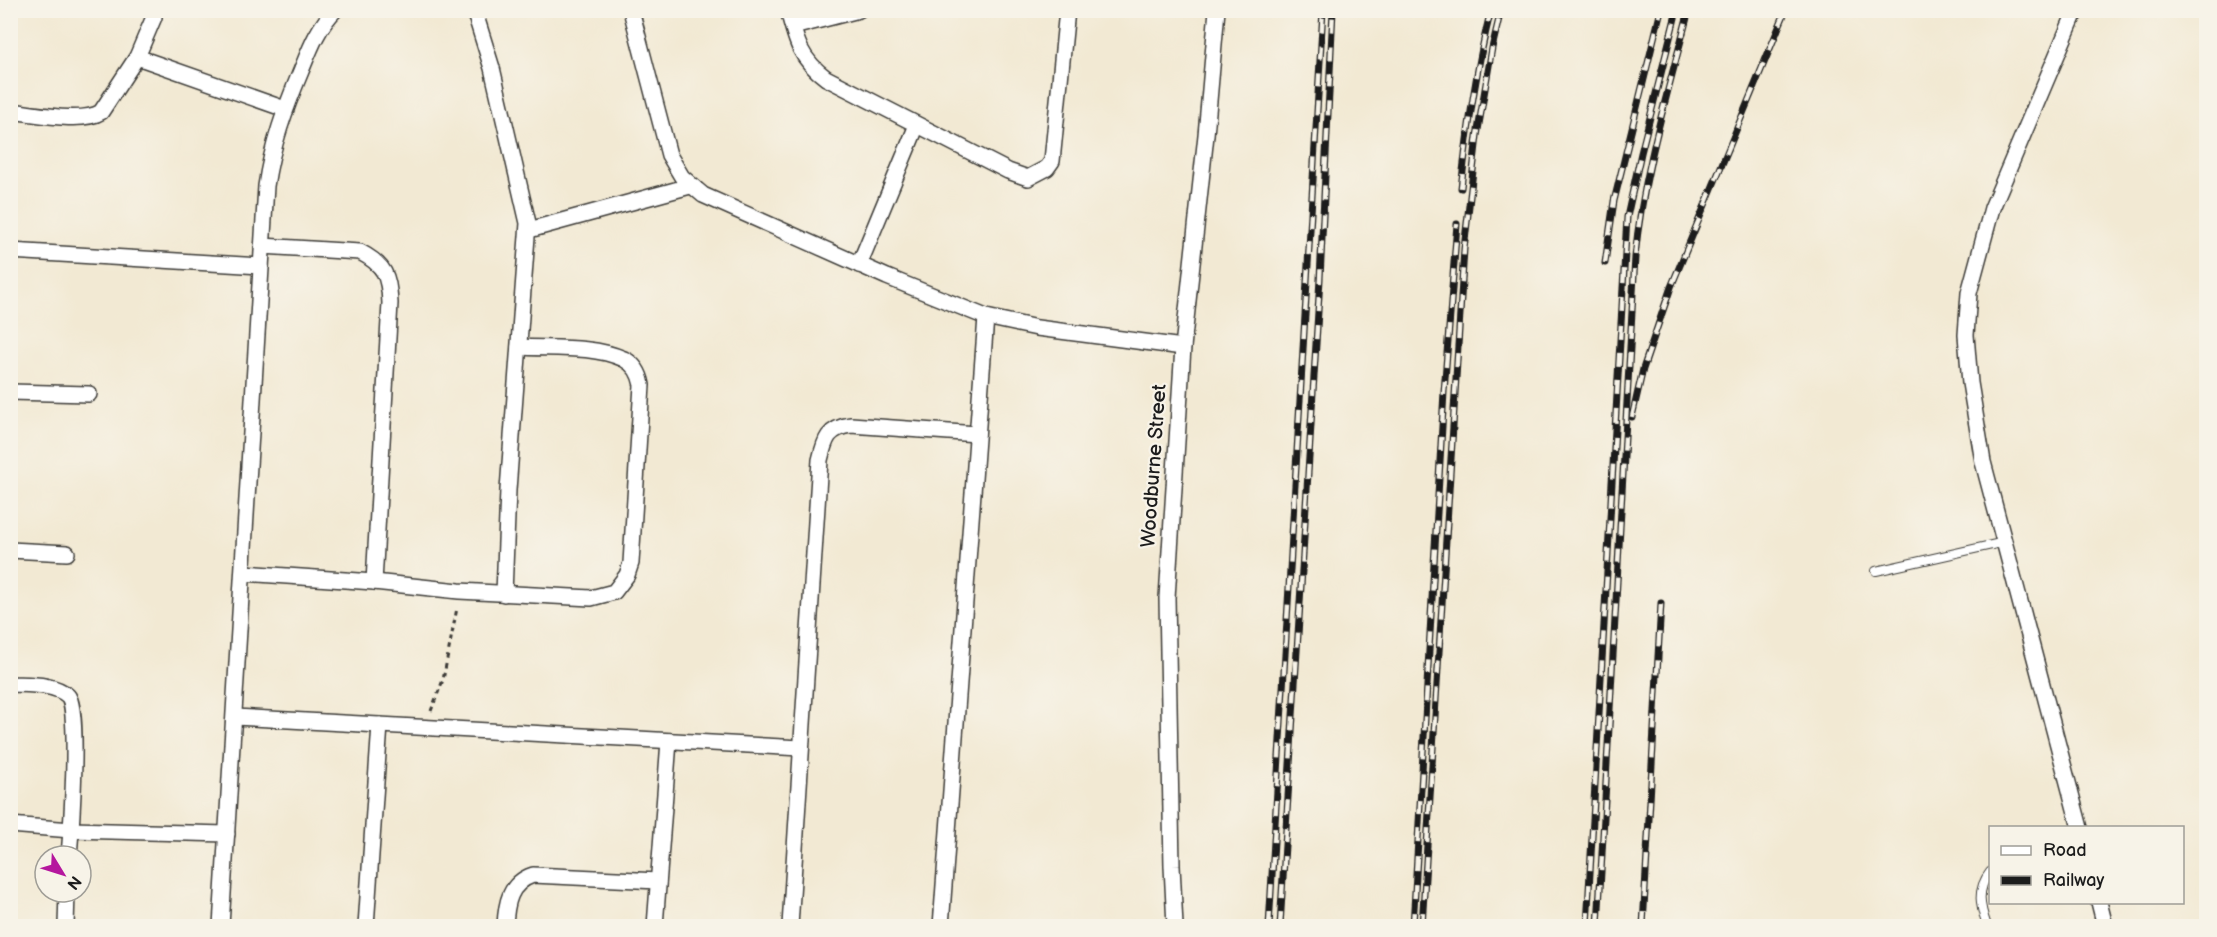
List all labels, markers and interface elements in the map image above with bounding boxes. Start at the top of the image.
street label: Woodburne Street [1136,383,1172,549]
legend [1989,826,2184,904]
text: Road [2043,840,2087,861]
north arrow [33,844,93,904]
text: Railway [2043,870,2105,891]
text: N [62,872,85,893]

